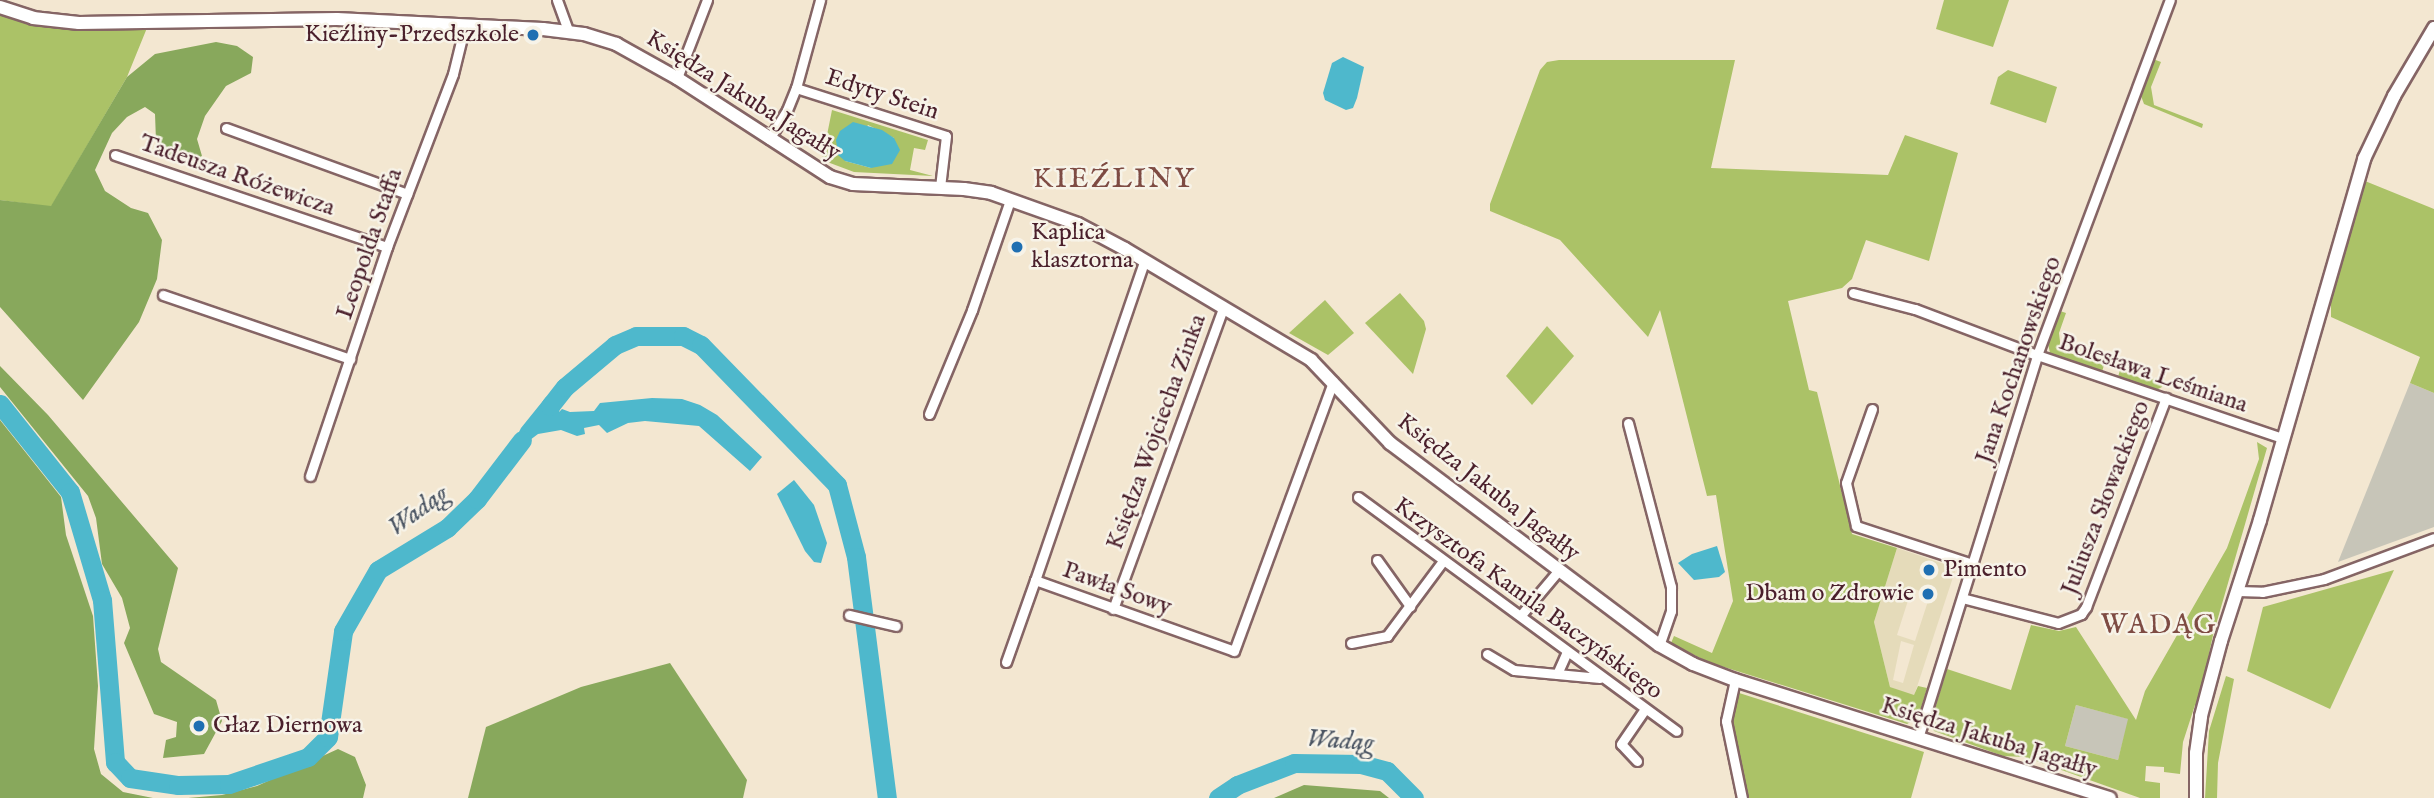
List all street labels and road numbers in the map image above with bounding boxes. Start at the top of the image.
street label: Księdza Jakuba Jagałły [640,24,846,168]
street label: Edyty Stein [822,63,942,127]
street label: Tadeusza Różewicza [136,129,338,223]
street label: Leopolda Staffa [331,165,409,323]
street label: Jana Kochanowskiego [1970,253,2068,467]
street label: Księdza Wojciecha Zinka [1101,310,1213,554]
street label: Bolesława Leśmiana [2055,328,2251,420]
street label: Juliusza Słowackiego [2056,397,2156,599]
street label: Księdza Jakuba Jagałły [1391,408,1585,568]
street label: Krzysztofa Kamila Baczyńskiego [1388,492,1668,706]
street label: Pawła Sowy [1058,556,1176,622]
street label: Księdza Jakuba Jagałły [1878,691,2100,785]

